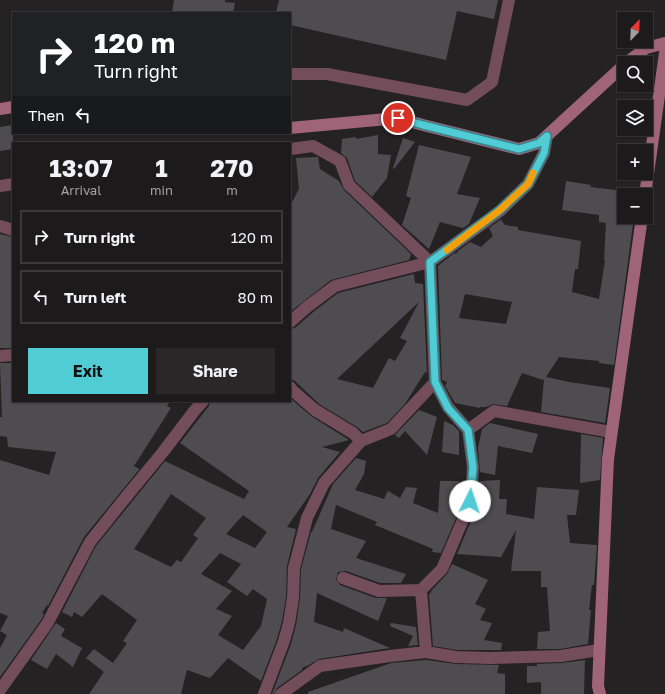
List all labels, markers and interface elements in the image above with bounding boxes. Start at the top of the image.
north arrow [617,12,653,48]
map controls [617,12,653,224]
text: 120 m [94,26,175,59]
icon: right [28,28,80,80]
button: search [617,56,653,92]
text: Turn right [94,60,178,82]
button: layers [617,100,653,136]
pin [381,101,415,135]
icon: left [72,104,94,126]
text: Then [28,106,64,124]
icon: arrive [387,107,409,129]
button: + [617,144,653,180]
text: 13:07 [49,153,113,182]
text: 1 [155,153,168,182]
text: 270 [210,153,254,182]
text: Arrival [61,182,101,198]
text: min [150,182,173,198]
text: m [226,182,238,198]
button: − [617,188,653,224]
icon: right [30,226,52,248]
text: Turn right [64,228,135,246]
text: 120 m [231,228,273,246]
icon: left [30,286,52,308]
text: Turn left [64,288,126,306]
text: 80 m [238,288,273,306]
button: Exit [28,348,148,394]
button: Share [156,348,275,394]
position arrow [449,480,491,522]

